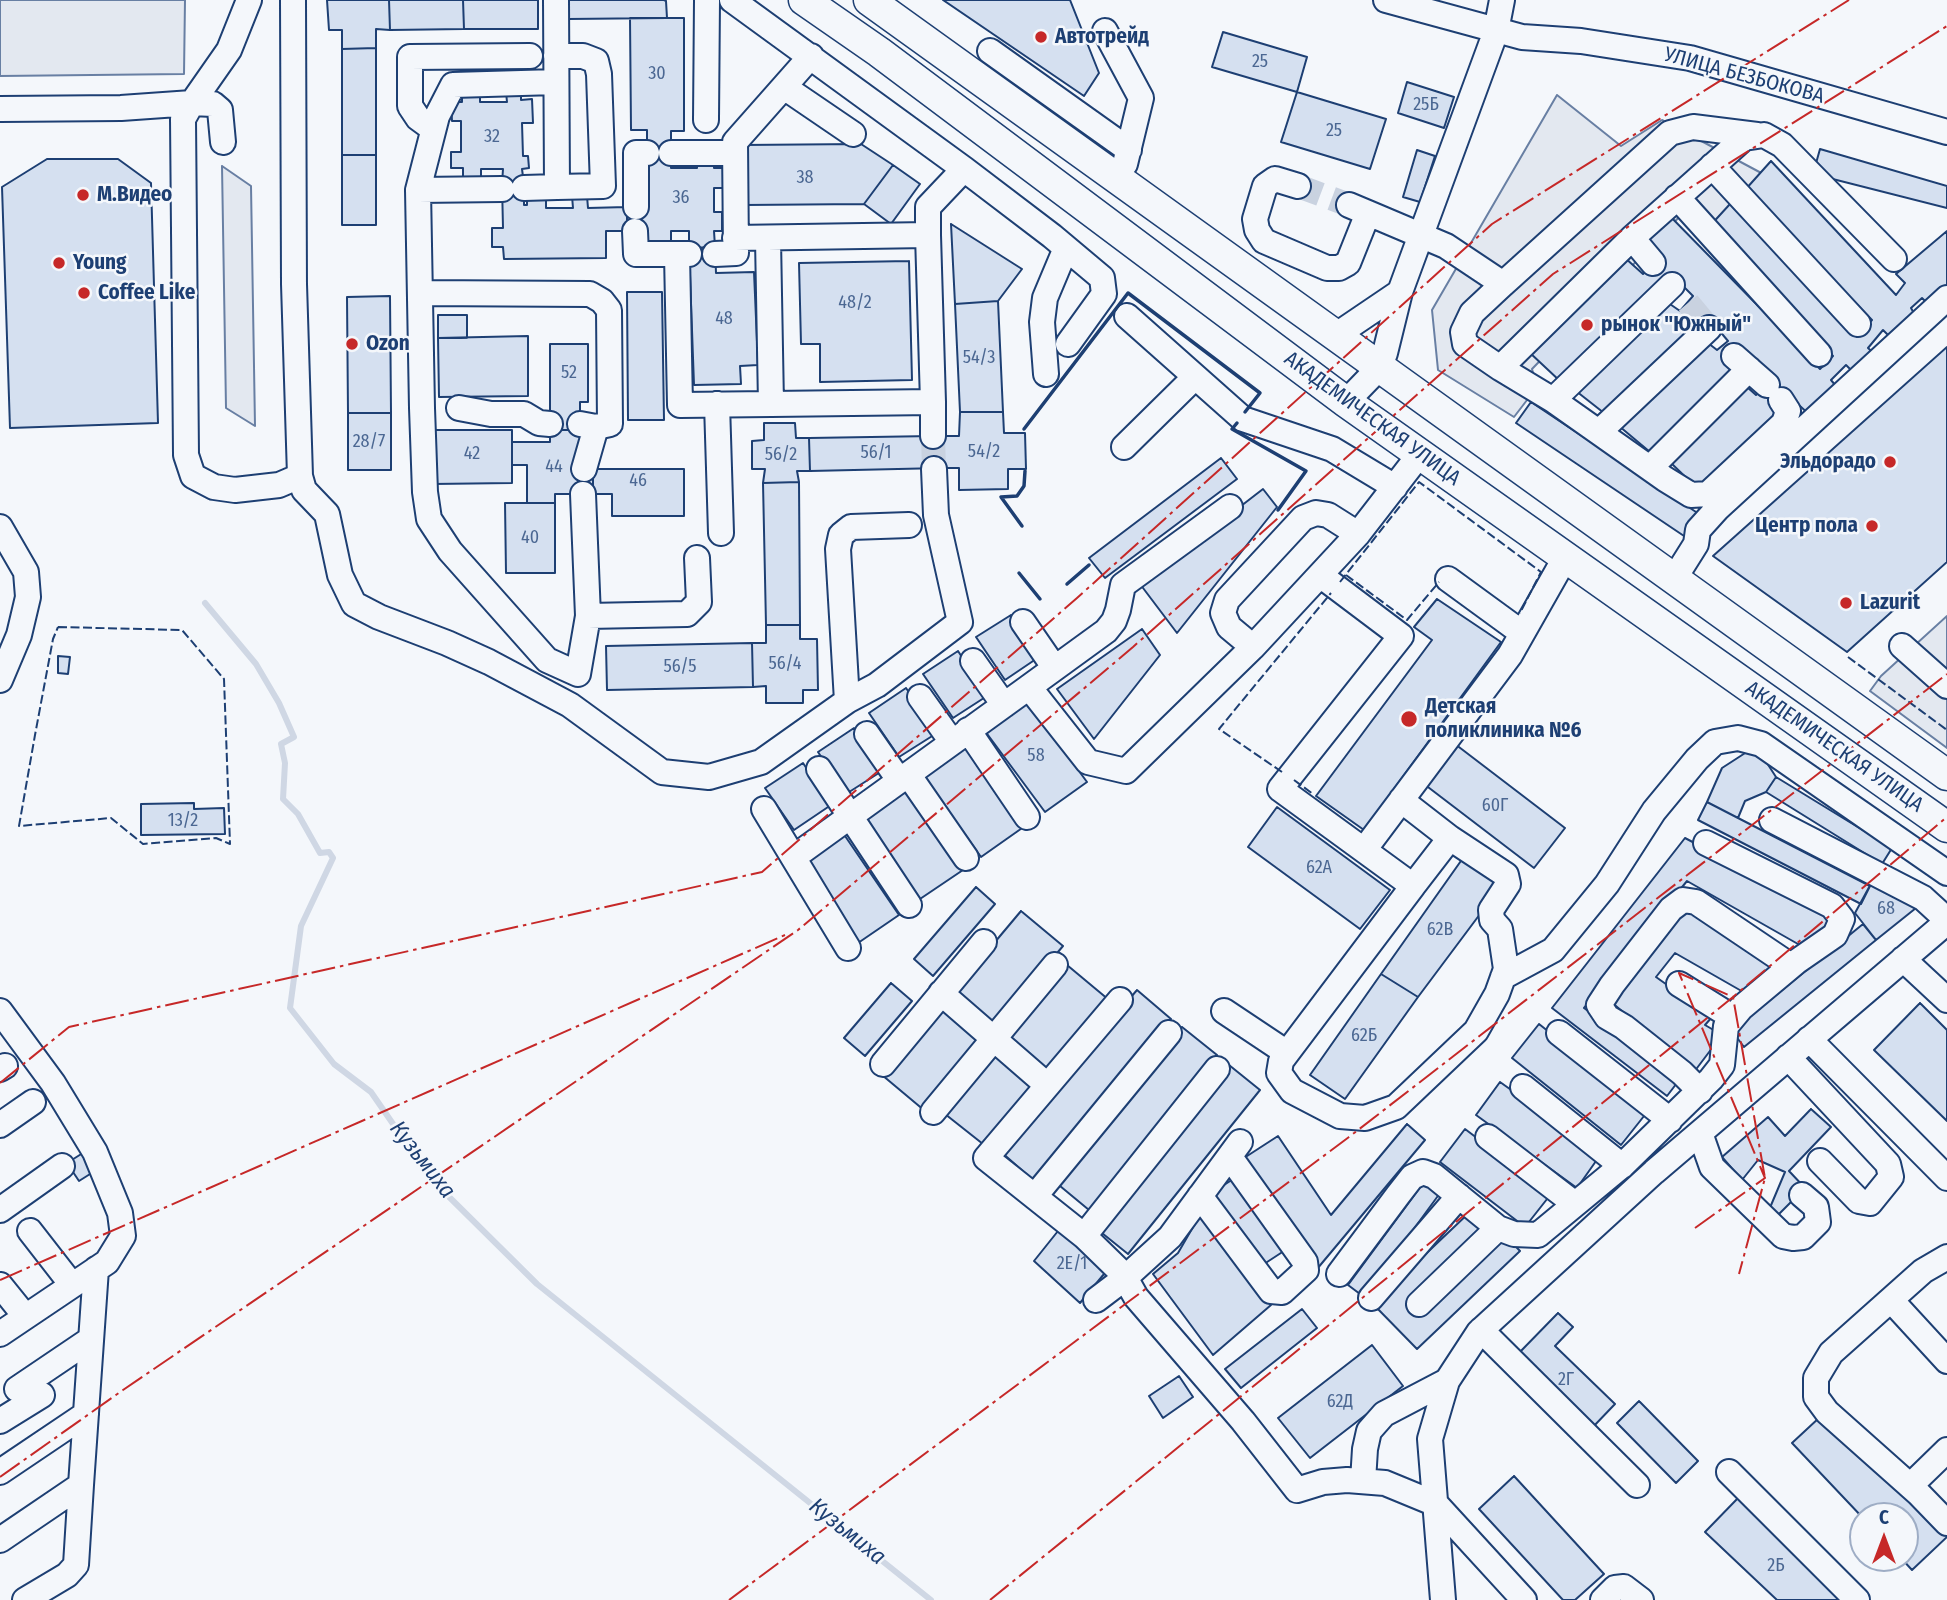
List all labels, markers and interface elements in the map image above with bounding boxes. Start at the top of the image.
place label: Автотрейд [1055,24,1149,50]
marker: Автотрейд [1033,29,1049,45]
street label: УЛИЦА БЕЗБОКОВА [1661,43,1827,109]
house number: 25 [1252,51,1268,73]
house number: 30 [648,63,666,85]
house number: 25Б [1413,94,1439,116]
house number: 25 [1326,120,1342,142]
house number: 32 [484,126,500,148]
house number: 38 [796,167,814,189]
place label: М.Видео [97,182,172,208]
marker: М.Видео [75,187,91,203]
house number: 36 [672,187,690,209]
place label: Young [73,250,127,276]
marker: Young [51,255,67,271]
place label: Coffee Like [98,280,195,306]
marker: Coffee Like [76,285,92,301]
house number: 48/2 [838,292,872,314]
house number: 48 [715,308,733,330]
place label: рынок "Южный" [1601,312,1751,338]
marker: рынок "Южный" [1579,317,1595,333]
place label: Ozon [366,331,410,357]
marker: Ozon [344,336,360,352]
house number: 54/3 [963,347,995,369]
street label: АКАДЕМИЧЕСКАЯ УЛИЦА [1279,347,1465,491]
house number: 52 [561,362,577,384]
house number: 28/7 [353,431,385,453]
house number: 54/2 [968,441,1000,463]
house number: 56/1 [860,442,892,464]
house number: 42 [464,443,480,465]
house number: 56/2 [765,444,797,466]
place label: Эльдорадо [1780,449,1876,475]
marker: Эльдорадо [1882,454,1898,470]
house number: 44 [545,456,563,478]
house number: 46 [629,470,647,492]
place label: Центр пола [1755,513,1858,539]
marker: Центр пола [1864,518,1880,534]
house number: 40 [521,527,539,549]
place label: Lazurit [1860,590,1920,616]
marker: Lazurit [1838,595,1854,611]
house number: 56/4 [768,653,802,675]
house number: 56/5 [663,656,697,678]
street label: АКАДЕМИЧЕСКАЯ УЛИЦА [1740,676,1928,818]
place label: Детская поликлиника №6 [1425,694,1582,744]
marker: Детская поликлиника №6 [1399,709,1419,729]
house number: 58 [1027,745,1045,767]
house number: 60Г [1482,795,1508,817]
house number: 13/2 [168,810,198,832]
house number: 62А [1306,857,1332,879]
house number: 68 [1877,898,1895,920]
house number: 62В [1427,919,1453,941]
house number: 62Б [1351,1025,1377,1047]
water label: Кузьмиха [383,1116,461,1204]
house number: 2Е/1 [1057,1253,1087,1275]
house number: 2Г [1558,1369,1574,1391]
house number: 62Д [1327,1391,1353,1413]
water label: Кузьмиха [803,1493,891,1571]
north arrow [1849,1502,1919,1572]
text: С [1879,1506,1889,1529]
house number: 2Б [1767,1555,1785,1577]

